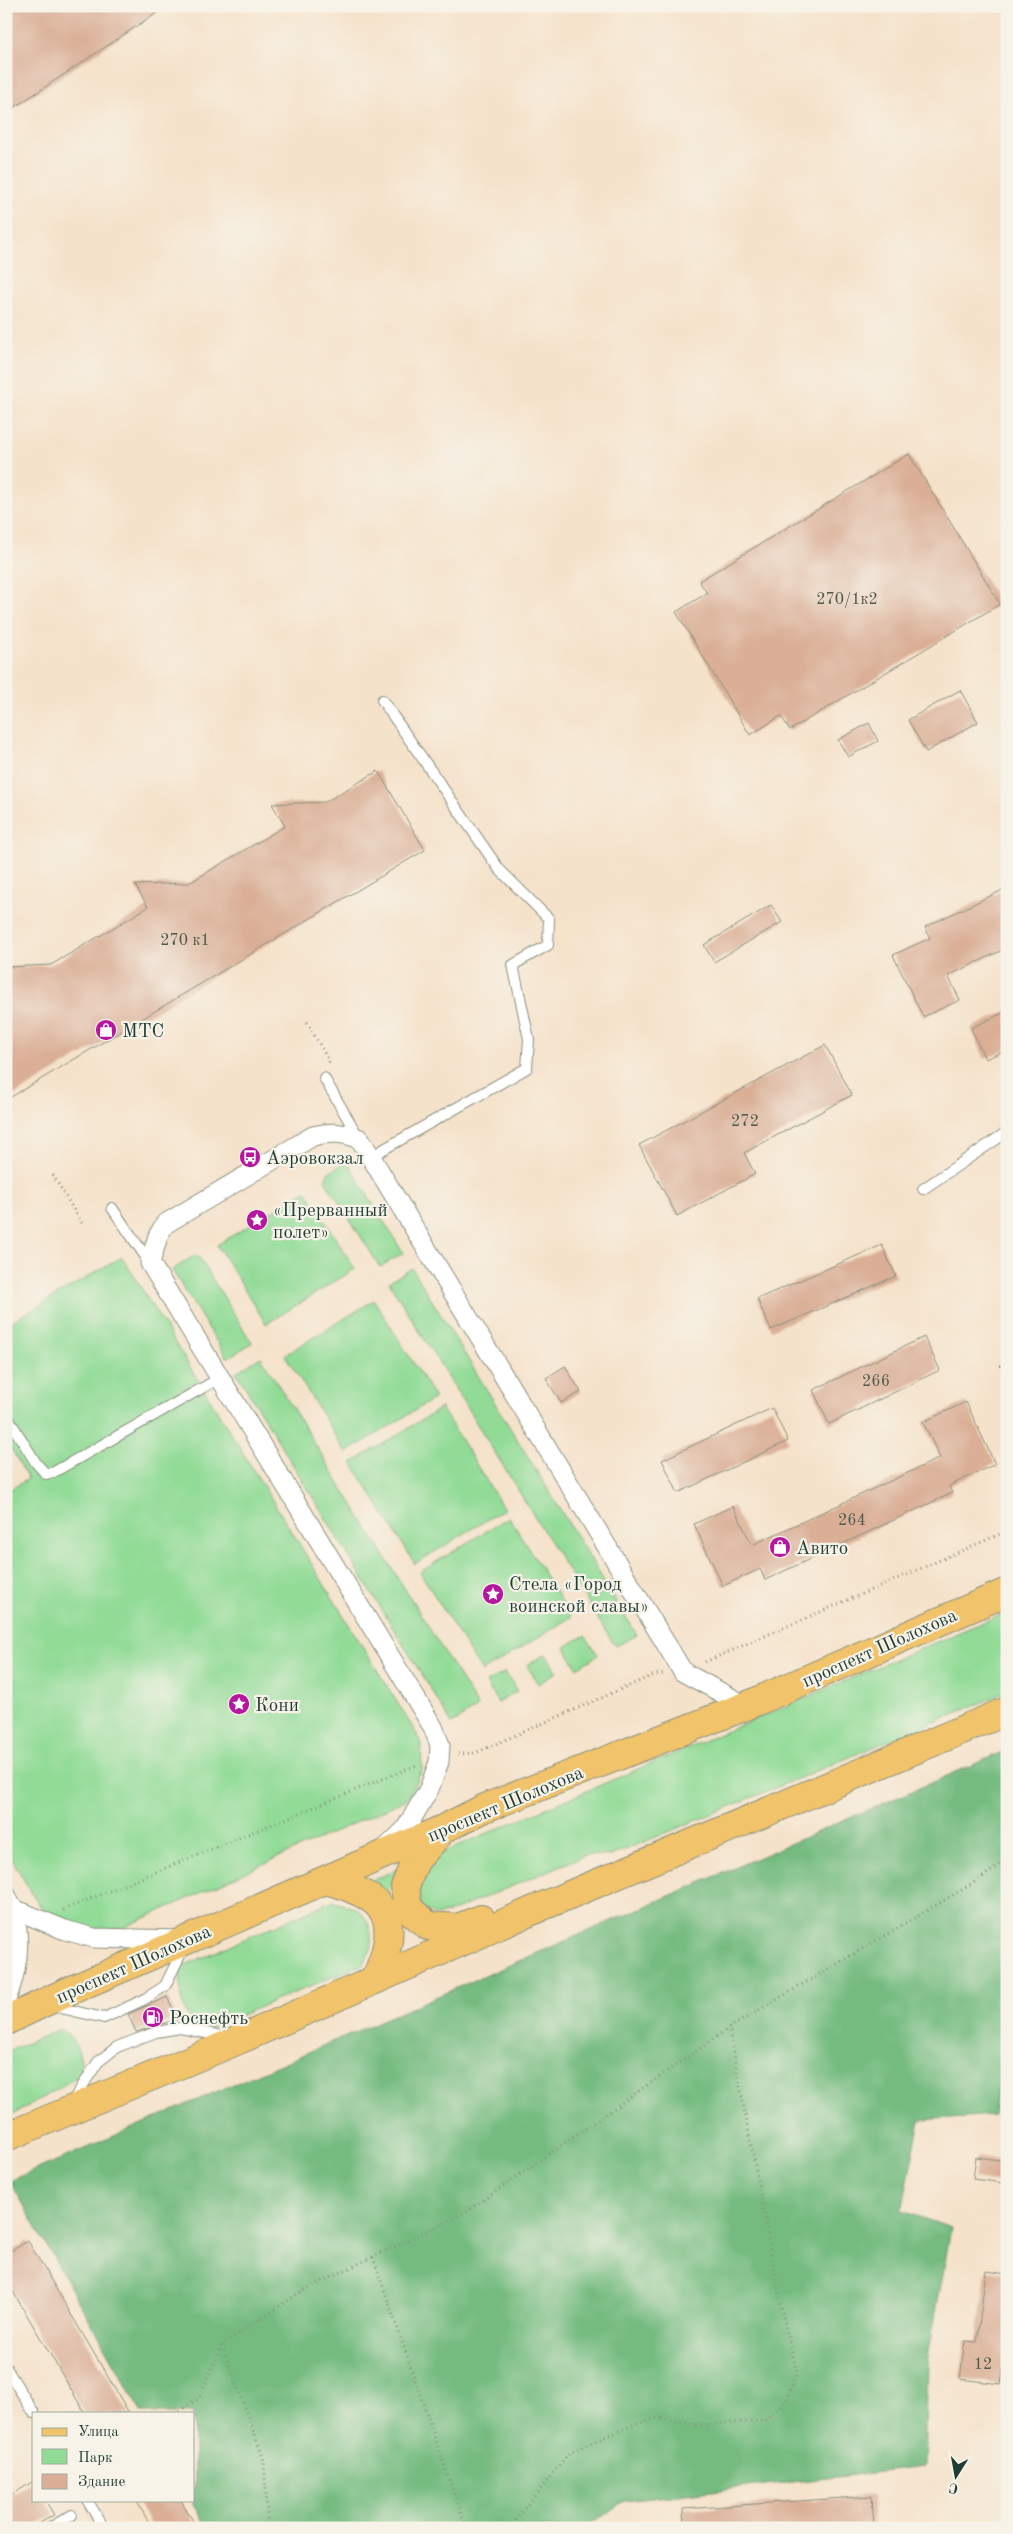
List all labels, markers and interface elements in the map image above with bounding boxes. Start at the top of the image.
house number: 270/1к2 [816,592,878,608]
house number: 270 к1 [160,933,210,949]
shop icon: МТС [94,1018,118,1042]
place label: МТС [122,1023,164,1042]
house number: 272 [731,1114,759,1130]
bus stop icon: Аэровокзал [238,1145,262,1169]
place label: Аэровокзал [266,1150,364,1169]
place label: «Пpepвaнный пoлeт» [273,1202,388,1243]
place icon: «Пpepвaнный пoлeт» [245,1208,269,1232]
house number: 266 [862,1374,890,1390]
house number: 264 [838,1513,866,1529]
shop icon: Авито [768,1535,792,1559]
place label: Авито [796,1540,848,1559]
place label: Стела «Город воинской славы» [509,1576,649,1617]
place icon: Стела «Город воинской славы» [481,1582,505,1606]
street label: проспект Шолохова [800,1606,961,1692]
place icon: Кони [227,1692,251,1716]
place label: Кони [255,1697,299,1716]
street label: проспект Шолохова [425,1764,587,1847]
street label: проспект Шолохова [54,1922,215,2008]
fuel station icon: Роснефть [141,2005,165,2029]
place label: Роснефть [169,2010,248,2029]
house number: 12 [974,2357,992,2373]
legend [32,2412,195,2502]
text: Улица [78,2425,119,2440]
text: Парк [78,2451,113,2466]
north arrow [930,2452,980,2502]
text: Здание [78,2475,125,2490]
text: С [948,2480,960,2496]

